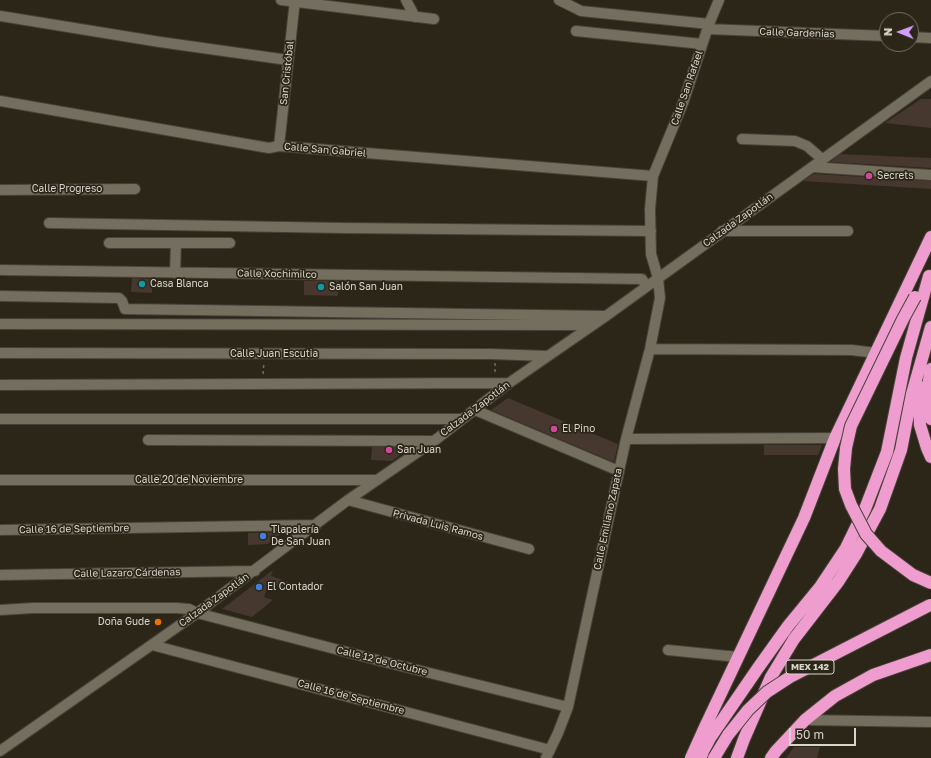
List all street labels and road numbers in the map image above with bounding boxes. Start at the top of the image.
street label: Calle Gardenias [759,26,835,40]
street label: San Cristóbal [278,40,296,106]
street label: Calle San Rafael [669,49,705,127]
street label: Calle San Gabriel [284,140,366,160]
street label: Calle Progreso [32,183,102,195]
street label: Calzada Zapotlán [701,191,775,249]
street label: Calle Xochimilco [237,267,317,281]
street label: Calle Juan Escutia [230,348,318,360]
street label: Calzada Zapotlán [438,379,512,439]
street label: Calle Emiliano Zapata [591,467,625,571]
street label: Calle 20 de Noviembre [135,474,243,486]
street label: Privada Luis Ramos [392,507,484,543]
street label: Calle 16 de Septiembre [19,522,129,536]
street label: Calle Lazaro Cárdenas [73,566,181,580]
street label: Calzada Zapotlán [177,571,251,629]
street label: Calle 12 de Octubre [335,644,429,678]
road number: MEX 142 [786,660,834,674]
street label: Calle 16 de Septiembre [296,677,406,717]

